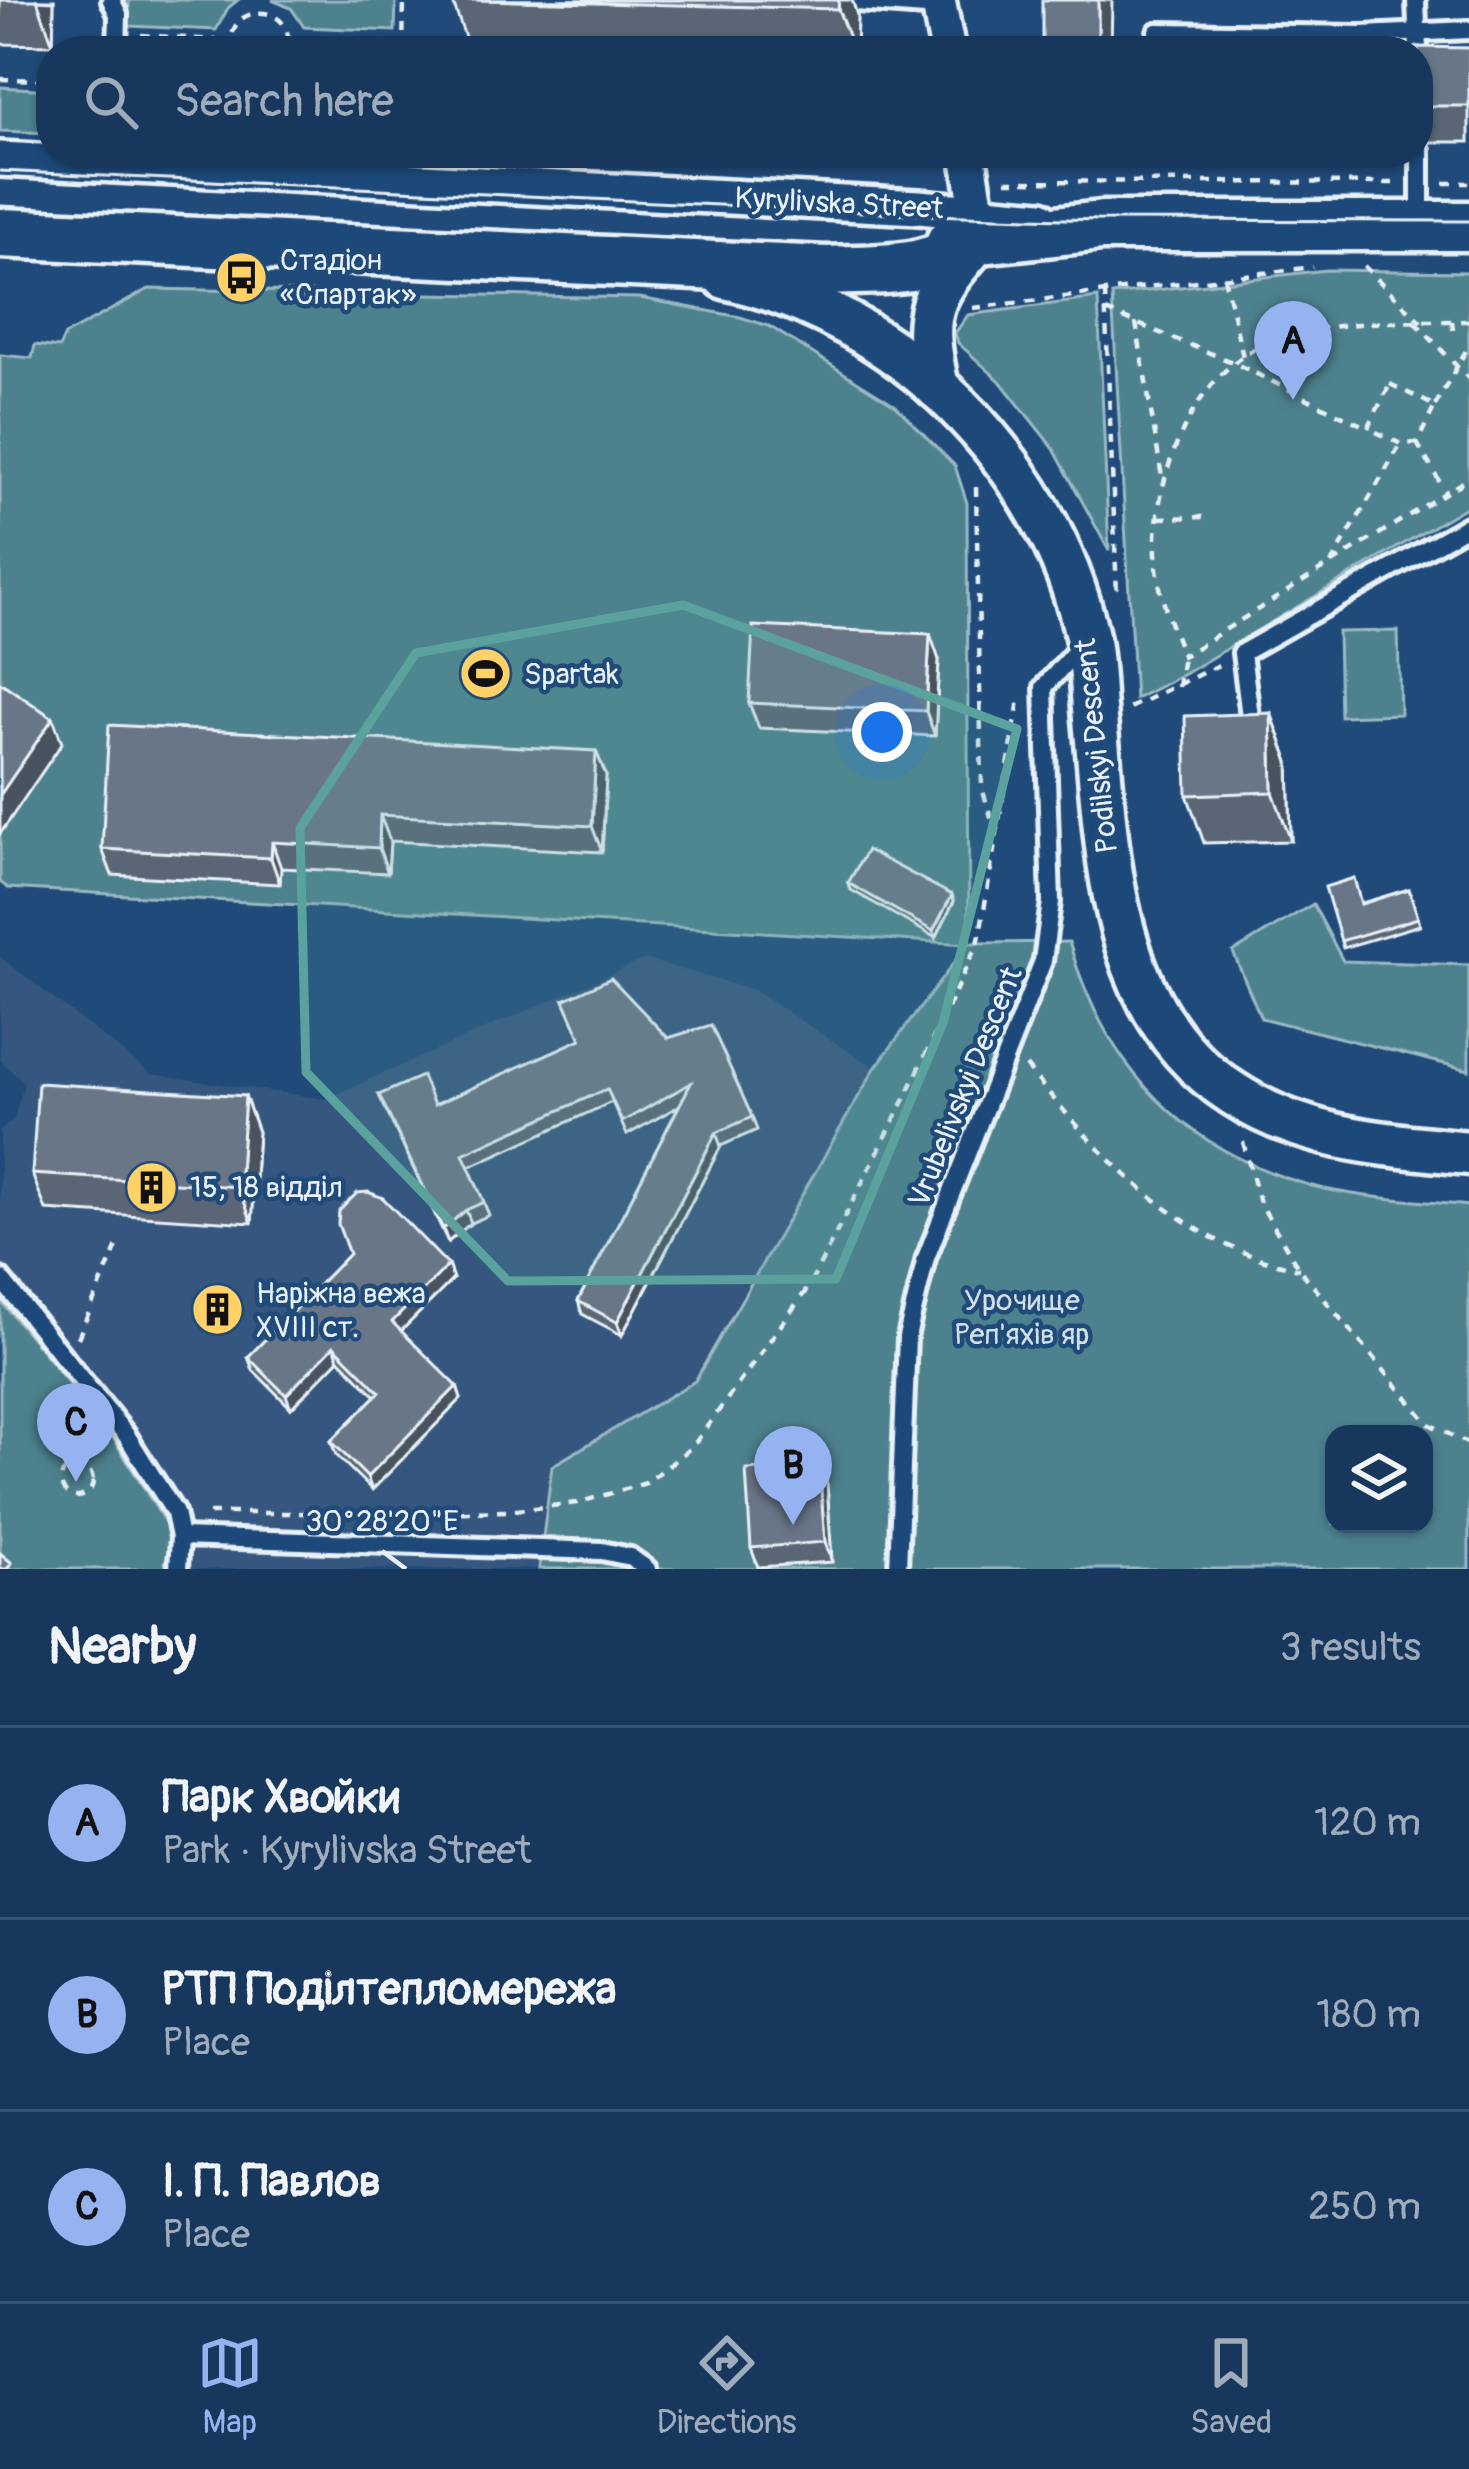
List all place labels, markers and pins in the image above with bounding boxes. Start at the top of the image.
place label: Стадіон «Спартак» [280,242,416,313]
bus stop icon: Стадіон «Спартак» [213,249,269,305]
pin: A [1254,301,1332,400]
sports icon: Spartak [457,646,513,702]
place label: Spartak [524,656,619,693]
building icon: 15, 18 відділ [123,1159,179,1215]
place label: 15, 18 відділ [190,1169,343,1206]
place label: Наріжна вежа XVIII ст. [256,1275,426,1346]
building icon: Наріжна вежа XVIII ст. [189,1282,245,1338]
pin: C [37,1383,115,1482]
pin: B [754,1426,832,1525]

